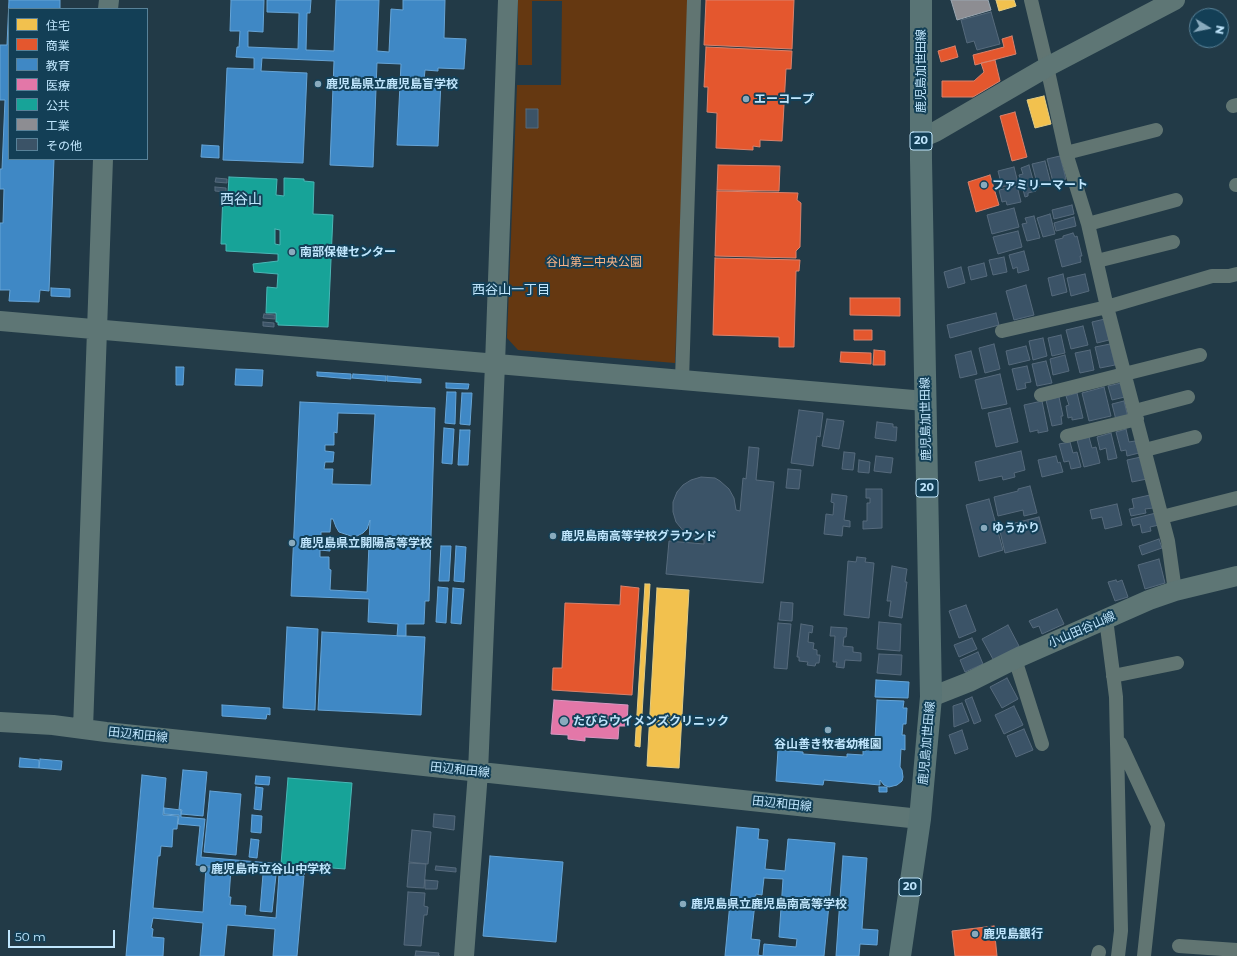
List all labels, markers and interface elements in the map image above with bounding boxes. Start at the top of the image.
legend [8,8,148,160]
north arrow [1189,8,1229,48]
text: 住宅 [46,18,70,33]
text: N [1212,24,1227,35]
street label: 鹿児島加世田線 [914,29,928,113]
text: 商業 [46,38,70,53]
text: 教育 [46,58,70,73]
place label: 鹿児島県立鹿児島盲学校 [326,77,458,91]
text: 医療 [46,78,70,93]
marker: 鹿児島県立鹿児島盲学校 [313,79,323,89]
place label: エーコープ [754,92,814,106]
marker: エーコープ [741,94,751,104]
text: 公共 [46,98,70,113]
text: 工業 [46,118,70,133]
road number: 20 [910,132,932,150]
text: その他 [46,138,82,153]
place label: ファミリーマート [992,178,1088,192]
marker: ファミリーマート [979,180,989,190]
district label: 西谷山 [220,192,262,208]
place label: 南部保健センター [300,245,396,259]
marker: 南部保健センター [287,247,297,257]
park label: 谷山第二中央公園 [546,255,642,269]
district label: 西谷山一丁目 [472,282,550,298]
street label: 鹿児島加世田線 [918,377,934,461]
road number: 20 [916,479,938,497]
place label: ゆうかり [992,521,1040,535]
marker: ゆうかり [979,523,989,533]
place label: 鹿児島南高等学校グラウンド [561,529,717,543]
marker: 鹿児島南高等学校グラウンド [548,531,558,541]
place label: 鹿児島県立開陽高等学校 [300,536,432,550]
marker: 鹿児島県立開陽高等学校 [287,538,297,548]
street label: 小山田谷山線 [1046,609,1118,651]
street label: 鹿児島加世田線 [916,701,938,785]
place label: たびらウイメンズクリニック [573,714,729,728]
marker: たびらウイメンズクリニック [558,715,570,727]
street label: 田辺和田線 [107,725,169,745]
marker: 谷山善き牧者幼稚園 [823,725,833,735]
place label: 谷山善き牧者幼稚園 [774,737,882,751]
street label: 田辺和田線 [429,760,491,780]
street label: 田辺和田線 [751,794,813,814]
place label: 鹿児島市立谷山中学校 [211,862,331,876]
marker: 鹿児島市立谷山中学校 [198,864,208,874]
road number: 20 [899,878,921,896]
place label: 鹿児島県立鹿児島南高等学校 [691,897,847,911]
marker: 鹿児島県立鹿児島南高等学校 [678,899,688,909]
scale bar [10,922,117,948]
place label: 鹿児島銀行 [983,927,1043,941]
text: 50 m [15,929,46,944]
marker: 鹿児島銀行 [970,929,980,939]

